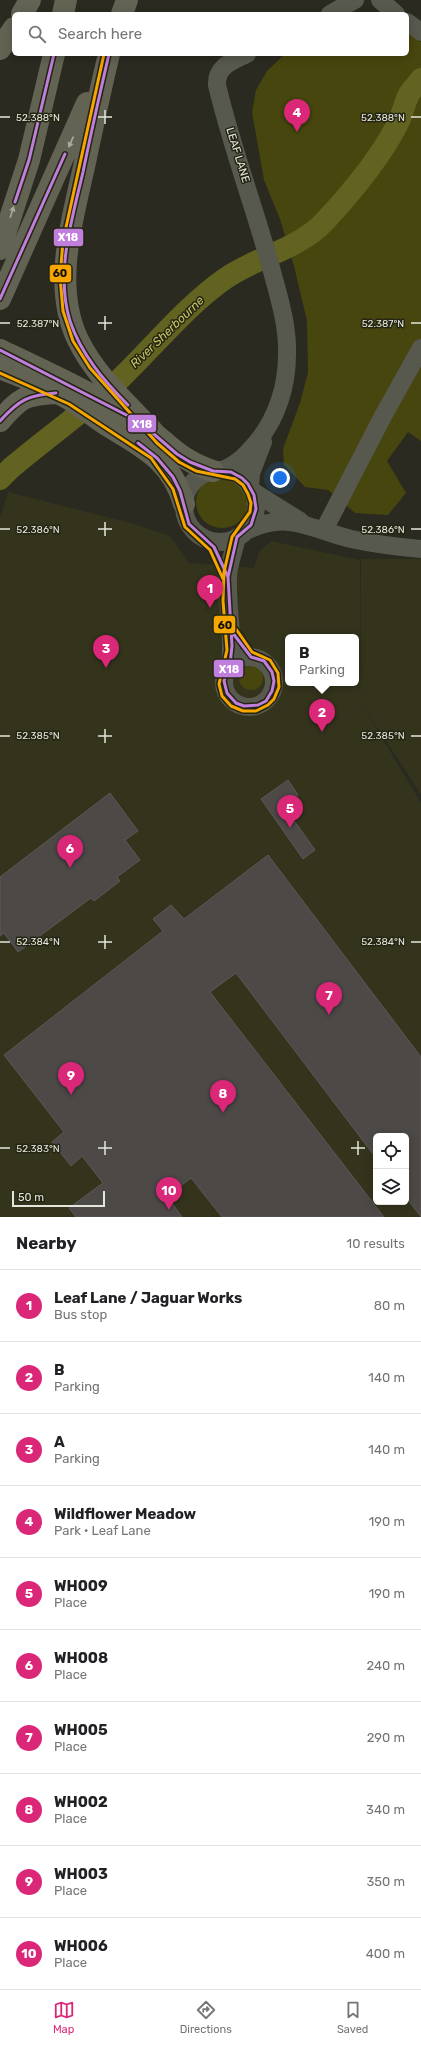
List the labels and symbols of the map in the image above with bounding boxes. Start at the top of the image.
pin: 4 [284,99,310,132]
text: 52.388°N [16,112,60,124]
text: 52.388°N [361,112,405,124]
street label: LEAF LANE [223,126,253,184]
one-way arrow [67,136,74,148]
one-way arrow [9,206,15,218]
line badge: X18 [53,228,84,247]
text: X18 [58,231,78,244]
line badge: 60 [49,264,72,283]
text: 60 [53,267,67,280]
water label: River Sherbourne [127,293,207,371]
text: 52.387°N [17,318,59,330]
text: 52.387°N [362,318,404,330]
line badge: X18 [127,414,157,433]
text: X18 [132,418,152,431]
your location [270,468,290,488]
text: 52.386°N [16,524,60,536]
text: 52.386°N [361,524,405,536]
pin: 1 [197,575,223,608]
line badge: 60 [213,615,236,634]
text: 60 [218,619,232,632]
pin: 3 [93,635,119,668]
line badge: X18 [213,659,244,678]
text: X18 [219,663,239,676]
pin: 2 [309,699,335,732]
text: 52.385°N [16,730,60,742]
text: 52.385°N [361,730,405,742]
pin: 5 [277,795,303,828]
pin: 6 [57,835,83,868]
text: 52.384°N [16,936,60,948]
text: 52.384°N [361,936,405,948]
pin: 7 [316,982,342,1015]
pin: 9 [58,1062,84,1095]
pin: 8 [210,1080,236,1113]
text: 52.383°N [16,1143,60,1155]
pin: 10 [156,1177,182,1210]
scale bar [12,1189,105,1208]

